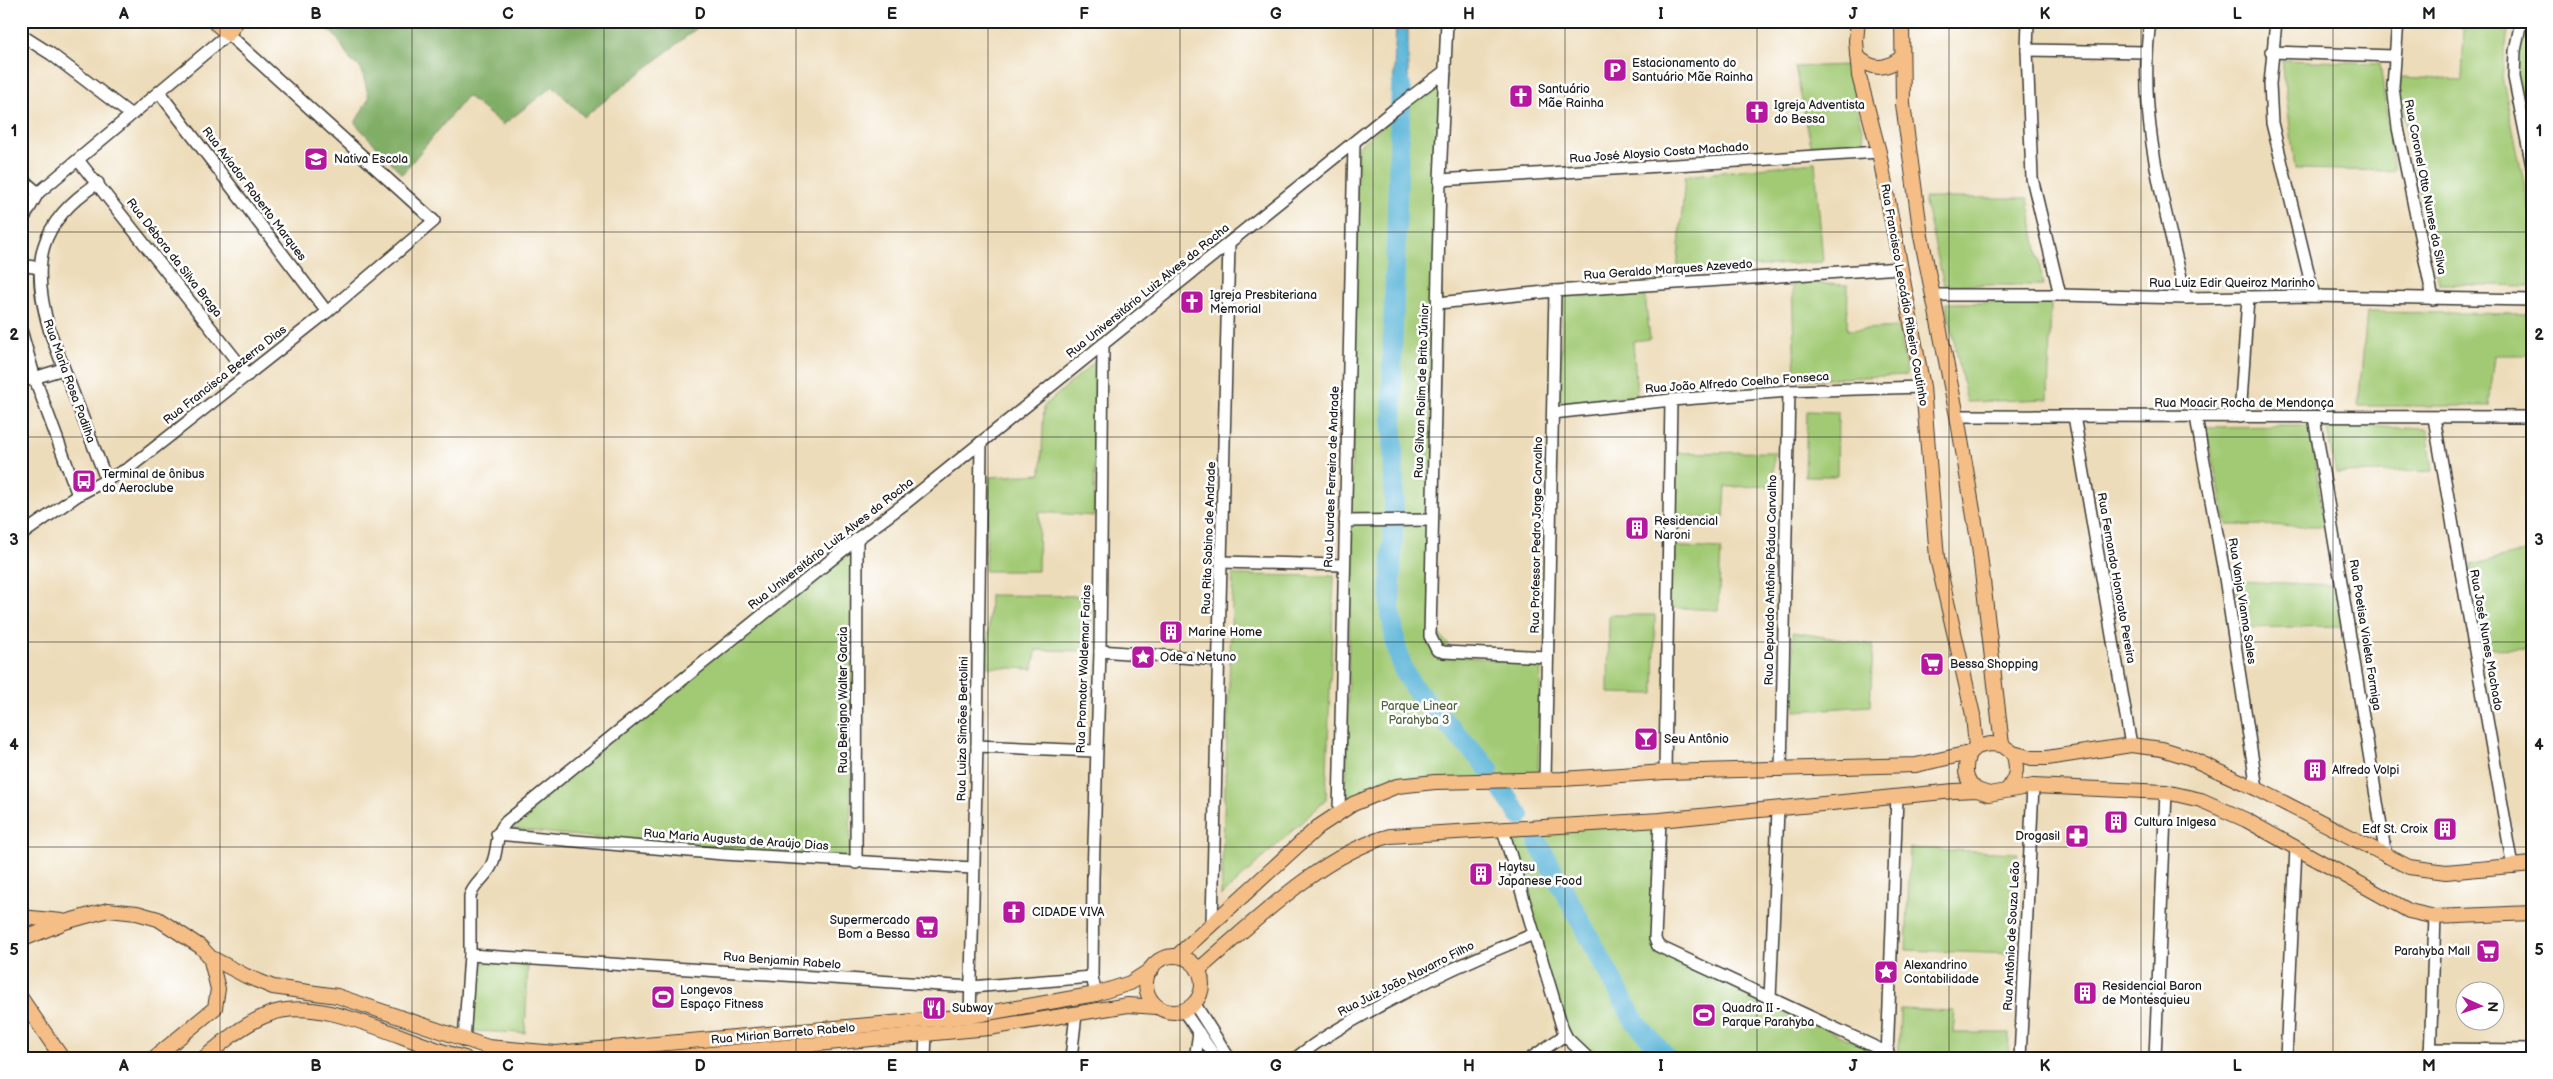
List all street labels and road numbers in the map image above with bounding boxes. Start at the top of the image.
street label: Rua Coronel Otto Nunes da Silva [2401,98,2449,276]
street label: Rua Aviador Roberto Marques [199,124,309,264]
street label: Rua José Aloysio Costa Machado [1569,139,1749,167]
street label: Rua Francisco Leocádio Ribeiro Coutinho [1877,183,1931,408]
street label: Rua Débora da Silva Braga [123,196,225,321]
street label: Rua Universitário Luiz Alves da Rocha [1063,220,1233,362]
street label: Rua Geraldo Marques Azevedo [1583,257,1753,283]
street label: Rua Luiz Edir Queiroz Marinho [2149,276,2315,291]
street label: Rua Gilvan Rolim de Brito Júnior [1411,303,1433,479]
street label: Rua Maria Rosa Padilha [40,317,98,445]
street label: Rua Francisca Bezerra Dias [160,322,290,428]
street label: Rua João Alfredo Coelho Fonseca [1644,369,1830,397]
street label: Rua Lourdes Ferreira de Andrade [1321,386,1343,568]
street label: Rua Moacir Rocha de Mendonça [2154,396,2334,411]
street label: Rua Professor Pedro Jorge Carvalho [1528,436,1546,634]
street label: Rua Rita Sabino de Andrade [1199,461,1219,615]
street label: Rua Deputado Antônio Pádua Carvalho [1762,474,1780,686]
street label: Rua Universitário Luiz Alves da Rocha [745,475,917,613]
street label: Rua Fernando Honorato Pereira [2094,491,2138,665]
street label: Rua Vanja Vianna Sales [2225,537,2259,665]
street label: Rua Poetisa Violeta Formiga [2346,558,2384,712]
street label: Rua José Nunes Machado [2466,568,2506,712]
street label: Rua Promotor Waldemar Farias [1074,584,1094,754]
street label: Rua Benigno Walter Garcia [836,626,851,774]
street label: Rua Luiza Simões Bertolini [954,656,972,802]
street label: Rua Maria Augusta de Araújo Dias [643,826,829,854]
street label: Rua Antônio de Souza Leão [2001,861,2023,1011]
street label: Rua Juiz João Navarro Filho [1335,938,1477,1020]
street label: Rua Benjamin Rabelo [722,949,842,973]
street label: Rua Mirian Barreto Rabelo [710,1020,856,1048]

